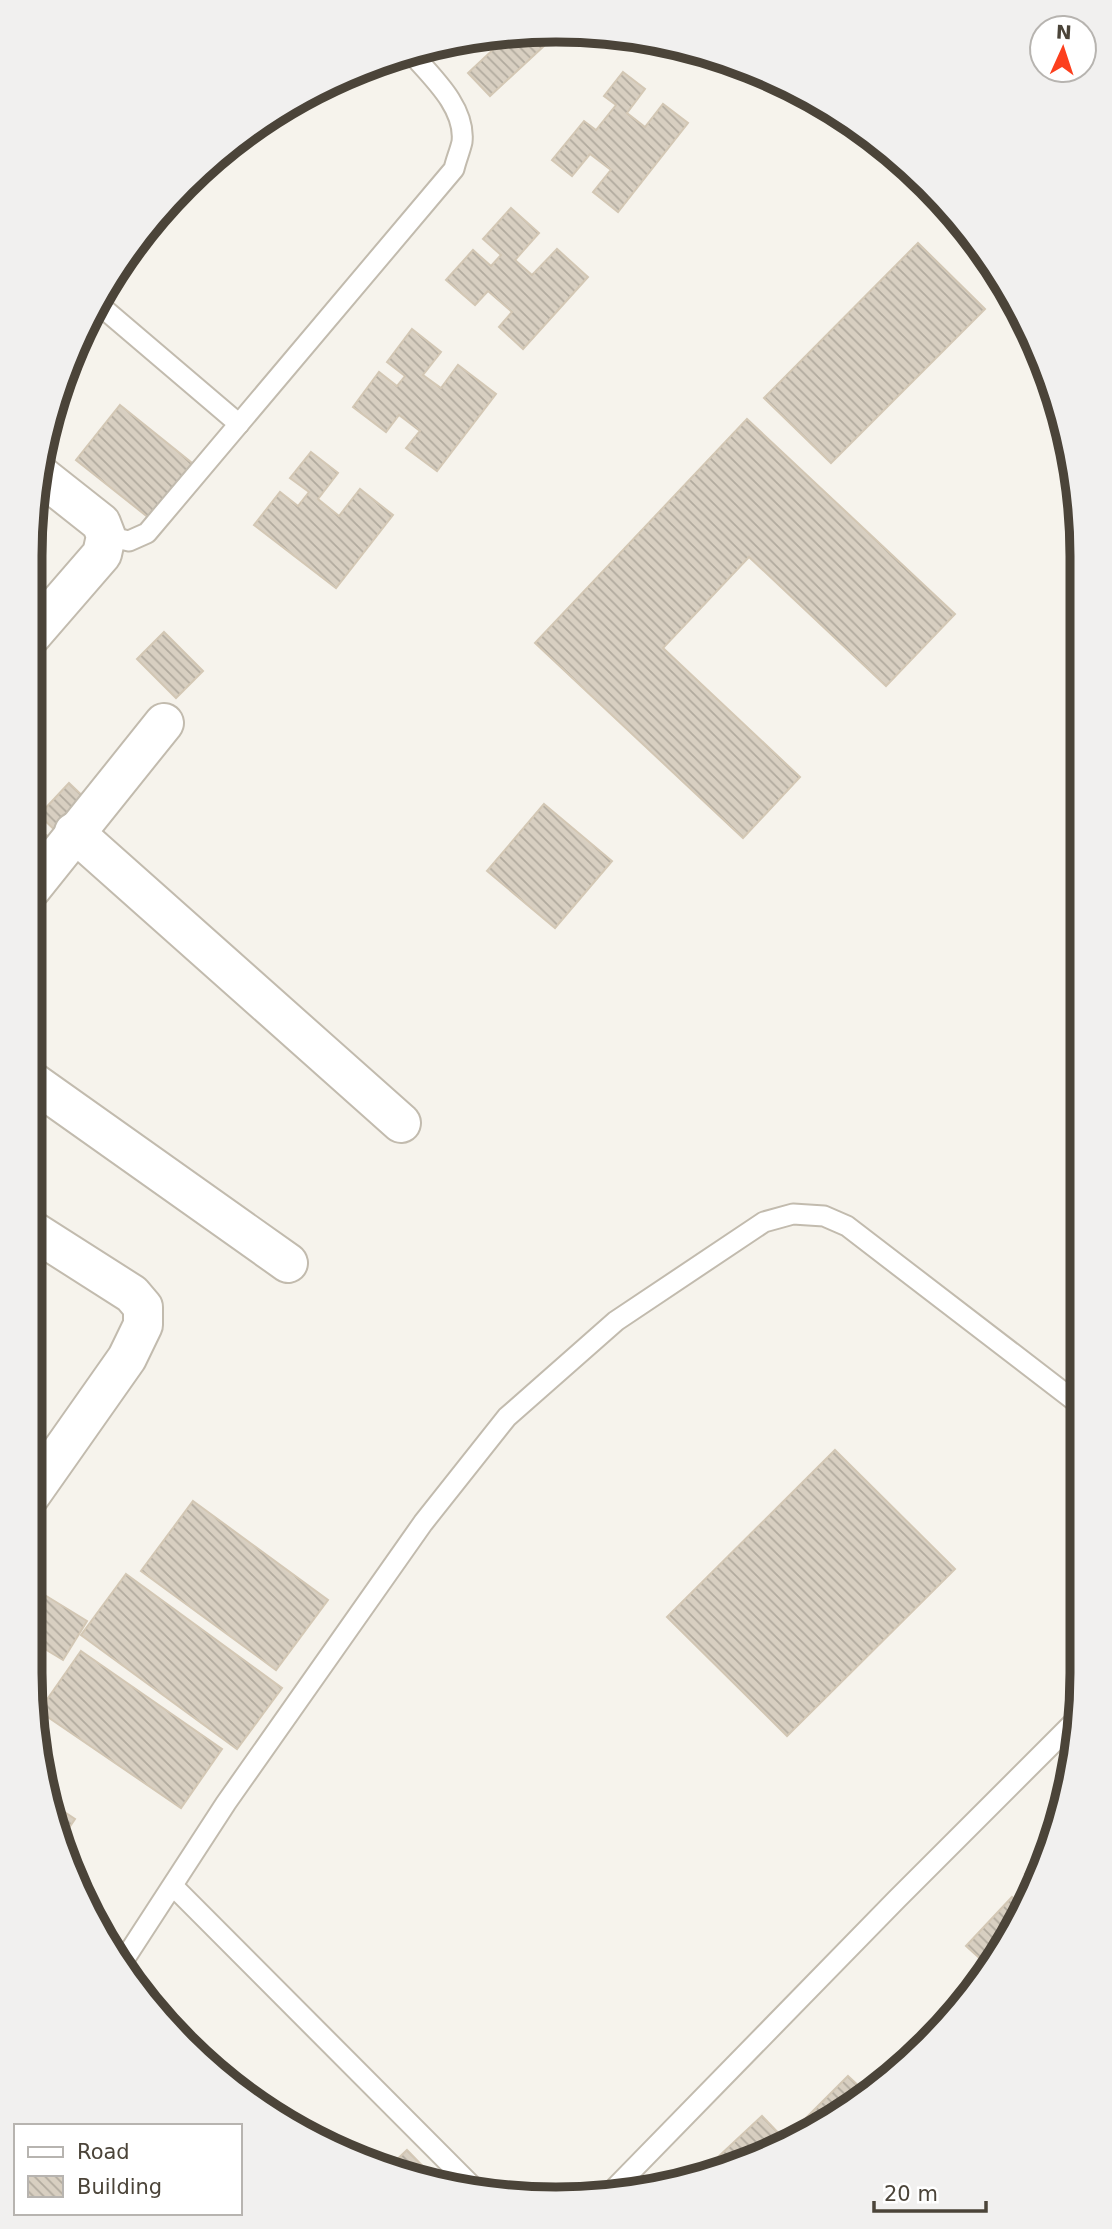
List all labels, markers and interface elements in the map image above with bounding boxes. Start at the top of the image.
north arrow [1028,14,1098,84]
text: N [1055,21,1072,43]
legend [14,2124,242,2215]
text: Road [77,2140,130,2164]
scale bar [874,2170,986,2214]
text: Building [77,2175,162,2199]
text: 20 m [884,2182,938,2206]

